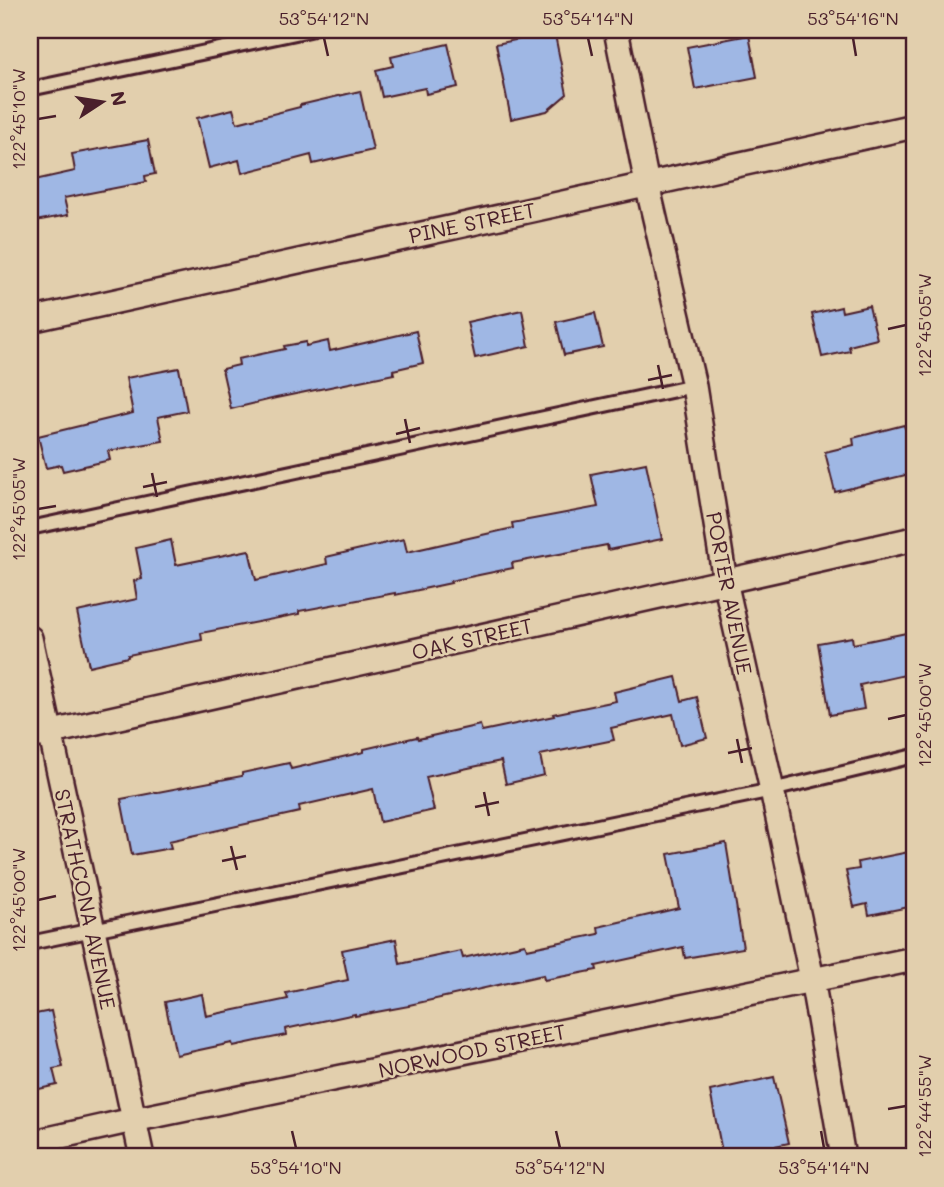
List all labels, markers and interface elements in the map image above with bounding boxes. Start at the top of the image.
text: 53°54'12"N [279,6,369,30]
text: 53°54'14"N [542,6,634,30]
text: 53°54'16"N [807,6,899,30]
north arrow [66,66,136,136]
text: 122°45'10"W [6,68,30,170]
text: N [105,89,133,108]
street label: PINE STREET [406,195,538,249]
text: 122°45'05"W [912,273,936,377]
text: 122°45'05"W [6,457,30,561]
street label: PORTER AVENUE [701,509,759,677]
street label: OAK STREET [409,611,535,665]
text: 122°45'00"W [912,663,936,767]
street label: STRATHCONA AVENUE [49,786,123,1012]
text: 122°45'00"W [6,848,30,952]
street label: NORWOOD STREET [376,1017,568,1083]
text: 122°44'55"W [912,1054,936,1158]
text: 53°54'10"N [250,1155,342,1179]
text: 53°54'12"N [515,1155,605,1179]
text: 53°54'14"N [778,1155,870,1179]

